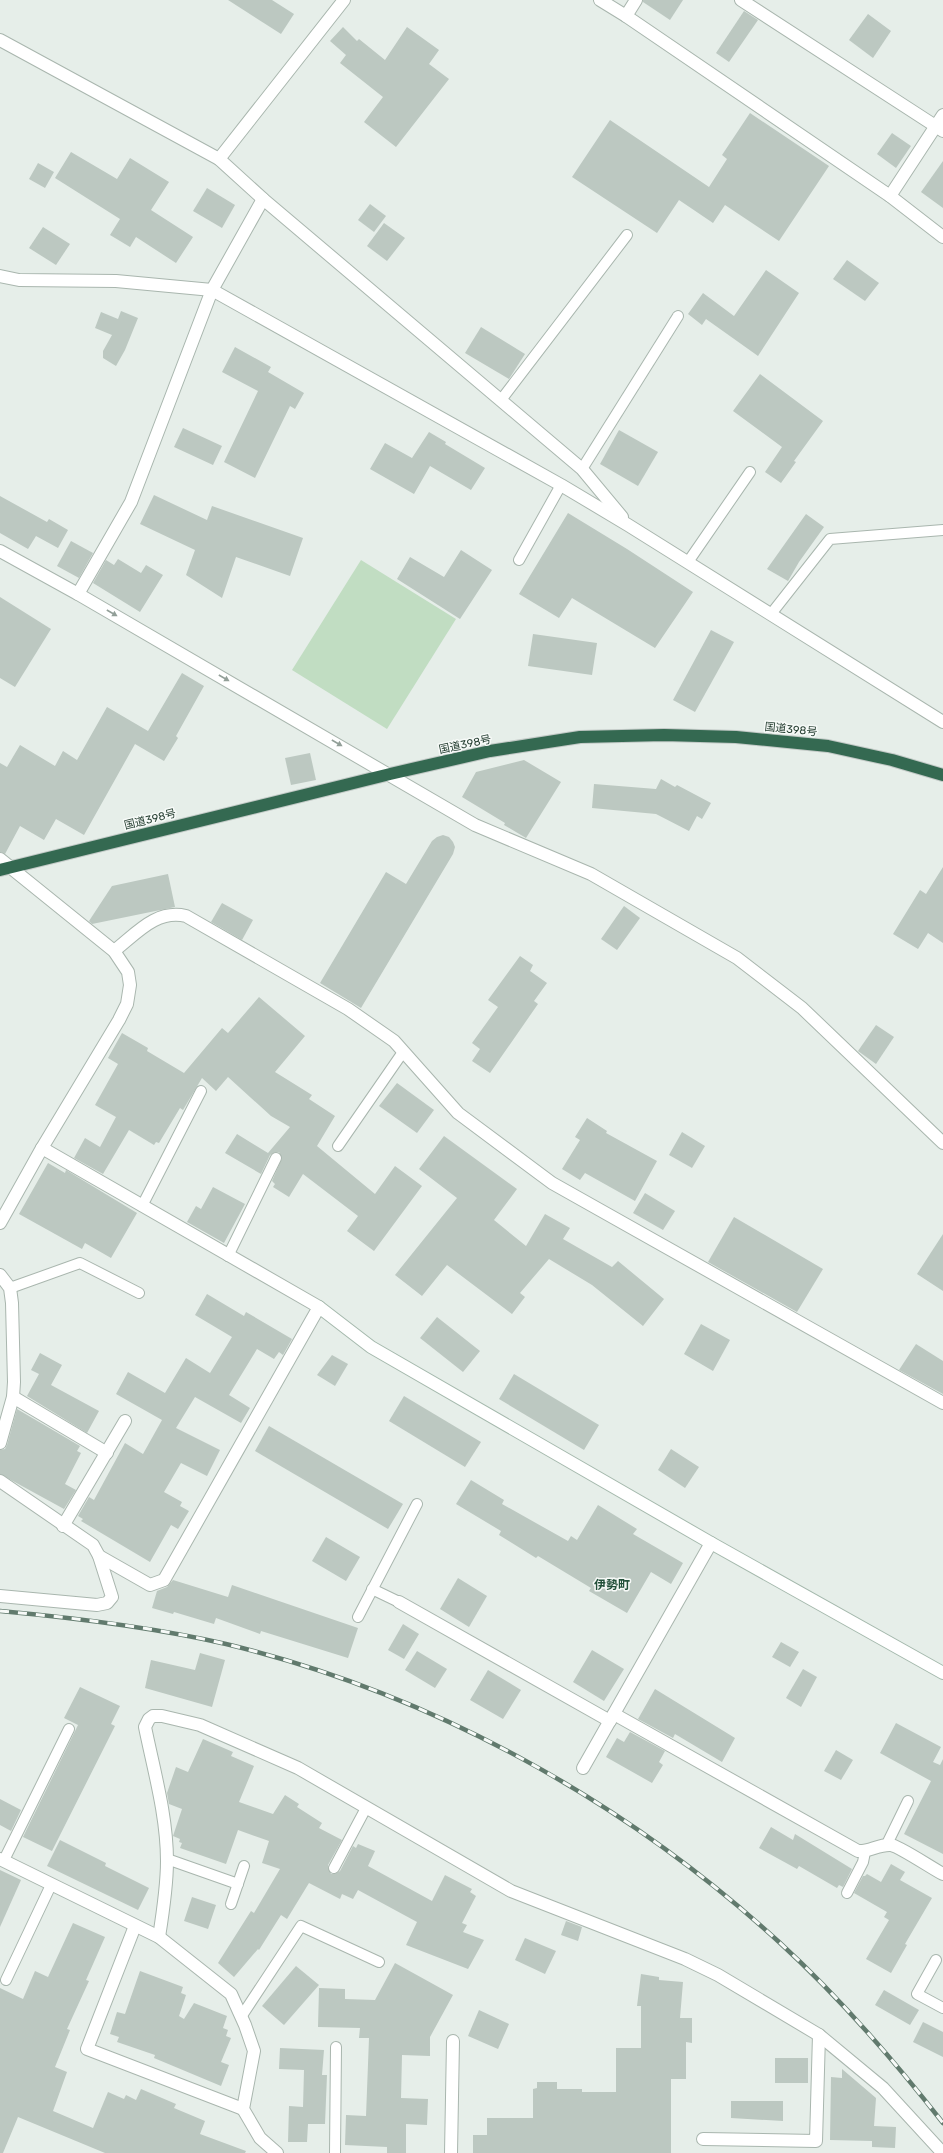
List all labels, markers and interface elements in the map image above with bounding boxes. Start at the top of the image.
one-way arrow [106,610,118,617]
one-way arrow [218,675,230,682]
street label: 国道398号 [764,720,818,739]
street label: 国道398号 [438,733,492,756]
one-way arrow [331,740,343,747]
street label: 国道398号 [123,807,177,832]
district label: 伊勢町 [594,1578,630,1592]

